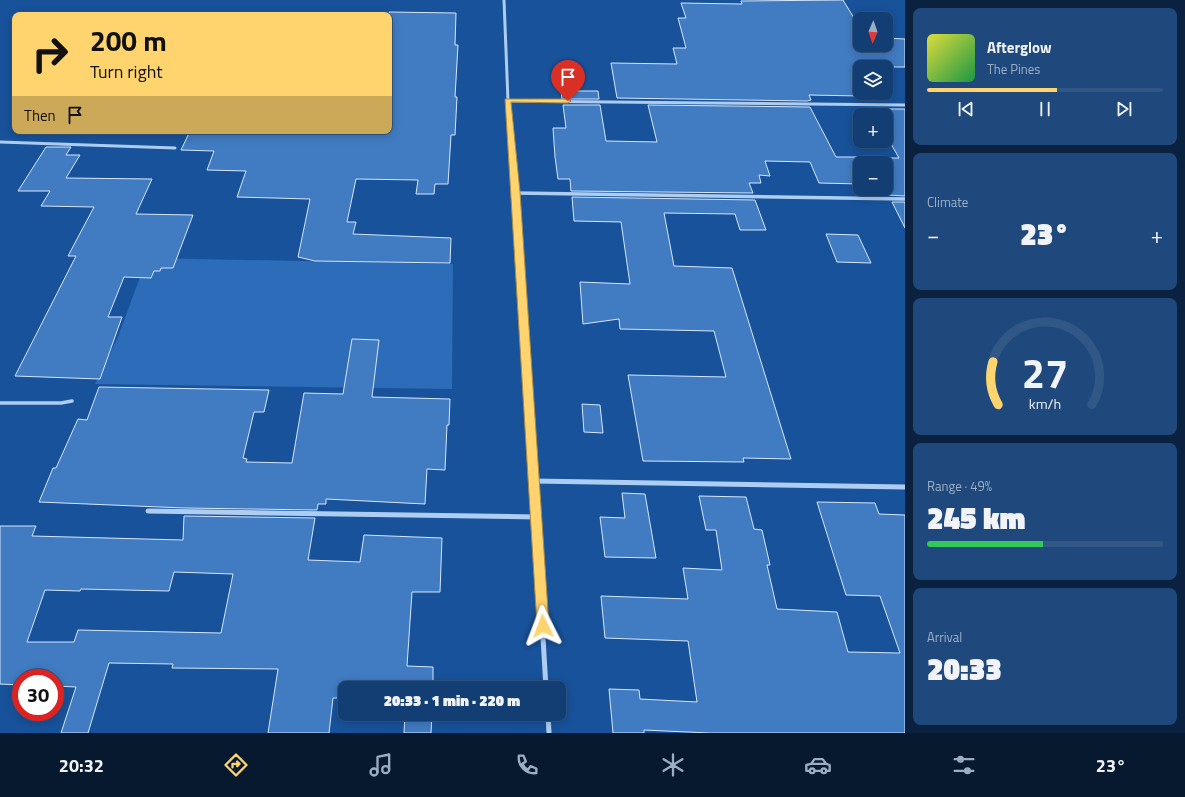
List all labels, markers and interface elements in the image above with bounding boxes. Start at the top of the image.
north arrow [853,12,893,52]
map controls [853,12,893,196]
text: 200 m [90,19,167,62]
icon: right [24,28,76,80]
text: Afterglow [987,36,1052,59]
text: Turn right [90,58,163,85]
text: The Pines [987,59,1040,79]
pin [551,60,585,101]
button: layers [853,60,893,100]
icon: arrive [557,66,579,88]
icon: previous [955,98,977,120]
icon: pause [1034,98,1056,120]
icon: next [1113,98,1135,120]
text: Then [24,104,56,127]
icon: arrive [64,104,86,126]
button: + [853,108,893,148]
button: − [853,156,893,196]
text: Climate [927,192,968,212]
text: 23° [1020,211,1070,257]
text: − [927,218,939,252]
text: + [1151,218,1163,252]
text: 27 [1022,340,1068,403]
text: km/h [1029,392,1061,414]
text: Range · 49% [927,476,992,496]
text: 245 km [927,495,1025,541]
position arrow [522,605,564,647]
text: Arrival [927,627,962,647]
text: 20:33 [927,646,1002,692]
speed limit sign: 30 [12,669,64,721]
text: 20:33 · 1 min · 220 m [384,689,520,712]
icon: directions [222,751,250,779]
icon: music [367,751,395,779]
icon: phone [513,751,541,779]
icon: climate [659,751,687,779]
icon: car [804,751,832,779]
icon: filters [950,751,978,779]
text: 20:32 [59,752,104,779]
text: 23° [1096,752,1126,779]

